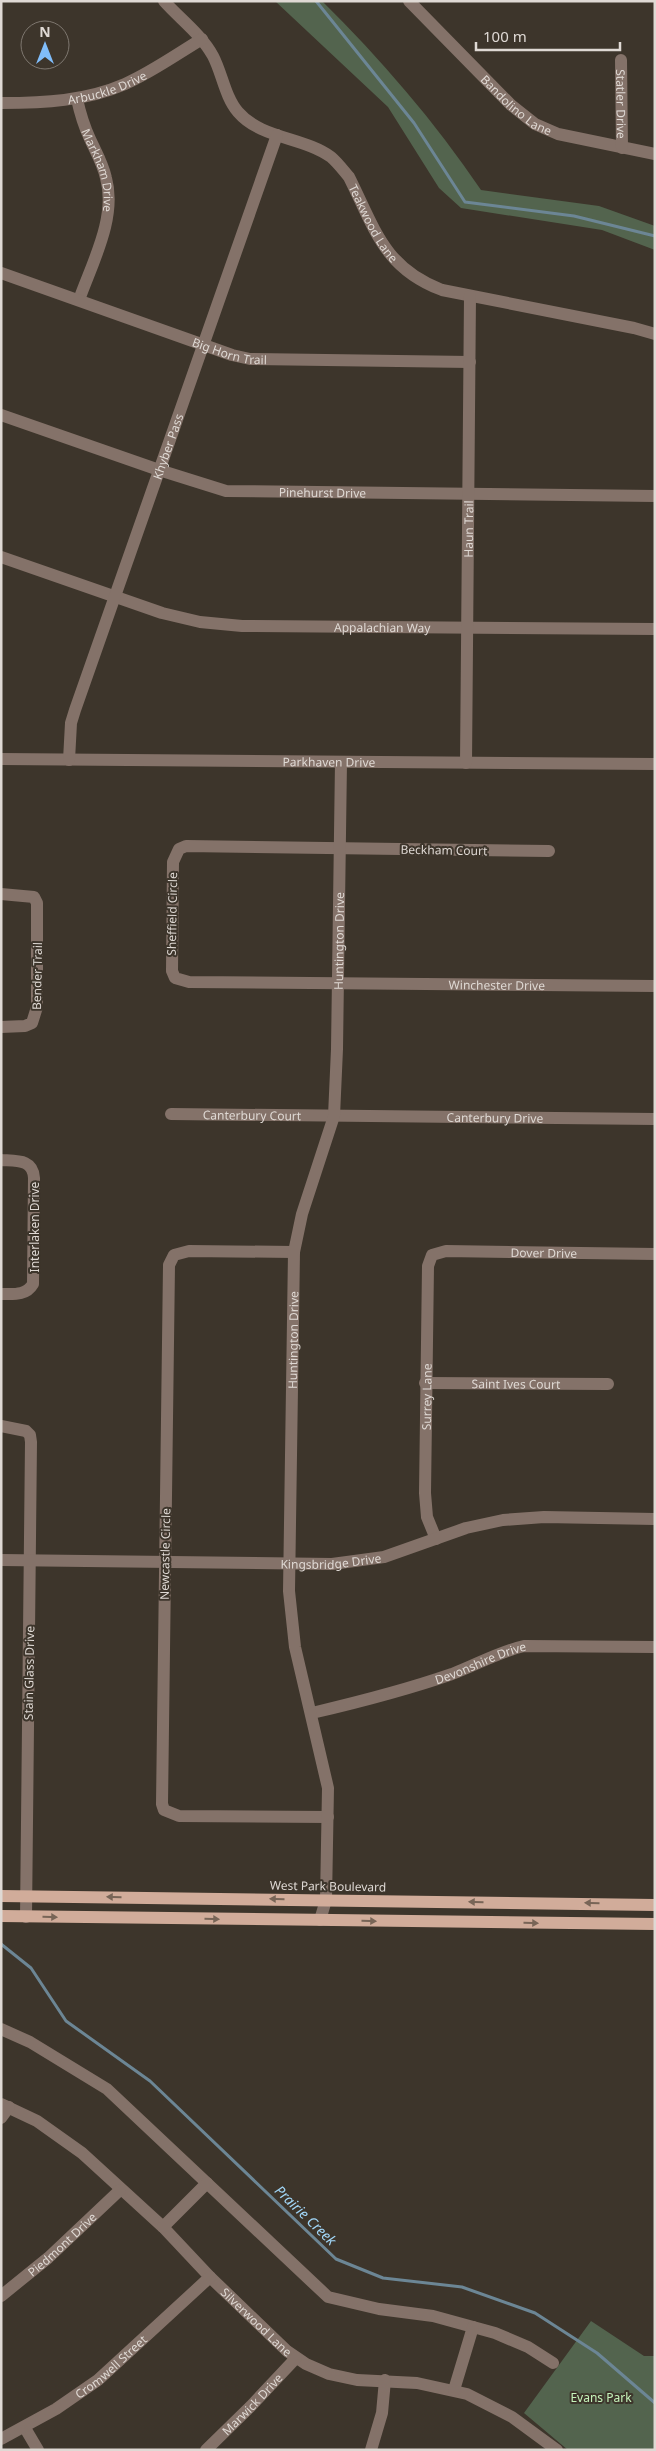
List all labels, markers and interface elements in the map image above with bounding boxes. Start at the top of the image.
north arrow [20,20,70,70]
scale bar [476,20,620,52]
text: N [39,22,51,41]
text: 100 m [483,26,527,46]
street label: Arbuckle Drive [66,66,150,108]
street label: Statler Drive [613,69,630,139]
street label: Bandolino Lane [477,71,555,139]
street label: Markham Drive [78,126,117,213]
street label: Teakwood Lane [345,181,402,266]
street label: Big Horn Trail [190,333,267,368]
street label: Khyber Pass [148,411,187,482]
street label: Pinehurst Drive [279,483,366,501]
street label: Haun Trail [459,500,477,558]
street label: Appalachian Way [334,618,431,636]
street label: Parkhaven Drive [283,753,376,770]
street label: Beckham Court [400,841,488,859]
street label: Sheffield Circle [163,872,181,956]
street label: Huntington Drive [329,892,348,990]
street label: Bender Trail [28,942,46,1010]
street label: Winchester Drive [449,976,545,994]
street label: Canterbury Court [203,1106,302,1124]
street label: Canterbury Drive [447,1108,544,1126]
street label: Interlaken Drive [26,1181,43,1272]
street label: Dover Drive [510,1243,577,1261]
street label: Huntington Drive [283,1291,302,1389]
street label: Surrey Lane [417,1363,435,1430]
street label: Saint Ives Court [472,1375,561,1392]
street label: Newcastle Circle [156,1508,174,1600]
street label: Kingsbridge Drive [280,1549,382,1573]
street label: Stain Glass Drive [20,1626,38,1720]
street label: Devonshire Drive [432,1637,528,1688]
street label: West Park Boulevard [270,1876,386,1896]
one-way arrow [106,1893,122,1901]
one-way arrow [269,1895,285,1903]
one-way arrow [468,1897,484,1905]
one-way arrow [584,1899,600,1907]
one-way arrow [42,1913,58,1921]
one-way arrow [205,1915,221,1923]
one-way arrow [361,1917,377,1925]
one-way arrow [524,1919,540,1927]
water label: Prairie Creek [271,2181,342,2250]
street label: Piedmont Drive [24,2208,100,2280]
street label: Silverwood Lane [217,2284,295,2360]
street label: Cromwell Street [71,2330,151,2402]
street label: Marwick Drive [218,2369,286,2439]
park label: Evans Park [570,2389,632,2406]

